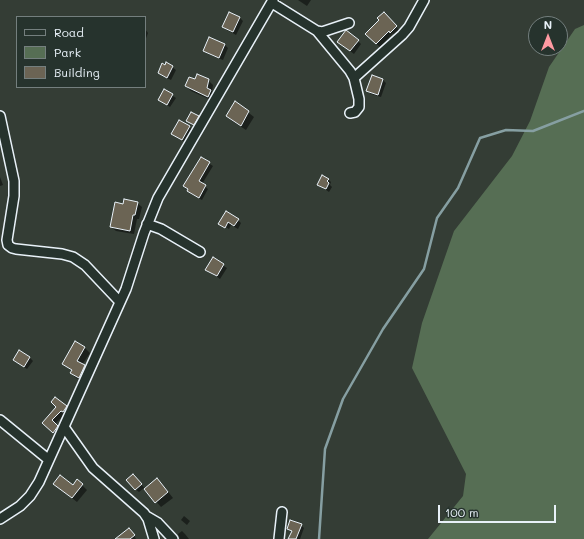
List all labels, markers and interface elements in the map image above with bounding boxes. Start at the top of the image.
legend [16,16,146,88]
north arrow [528,16,568,56]
text: N [544,17,552,32]
text: Road [54,24,84,40]
text: Park [54,44,81,60]
text: Building [54,64,100,80]
scale bar [440,497,558,523]
text: 100 m [445,504,479,520]

